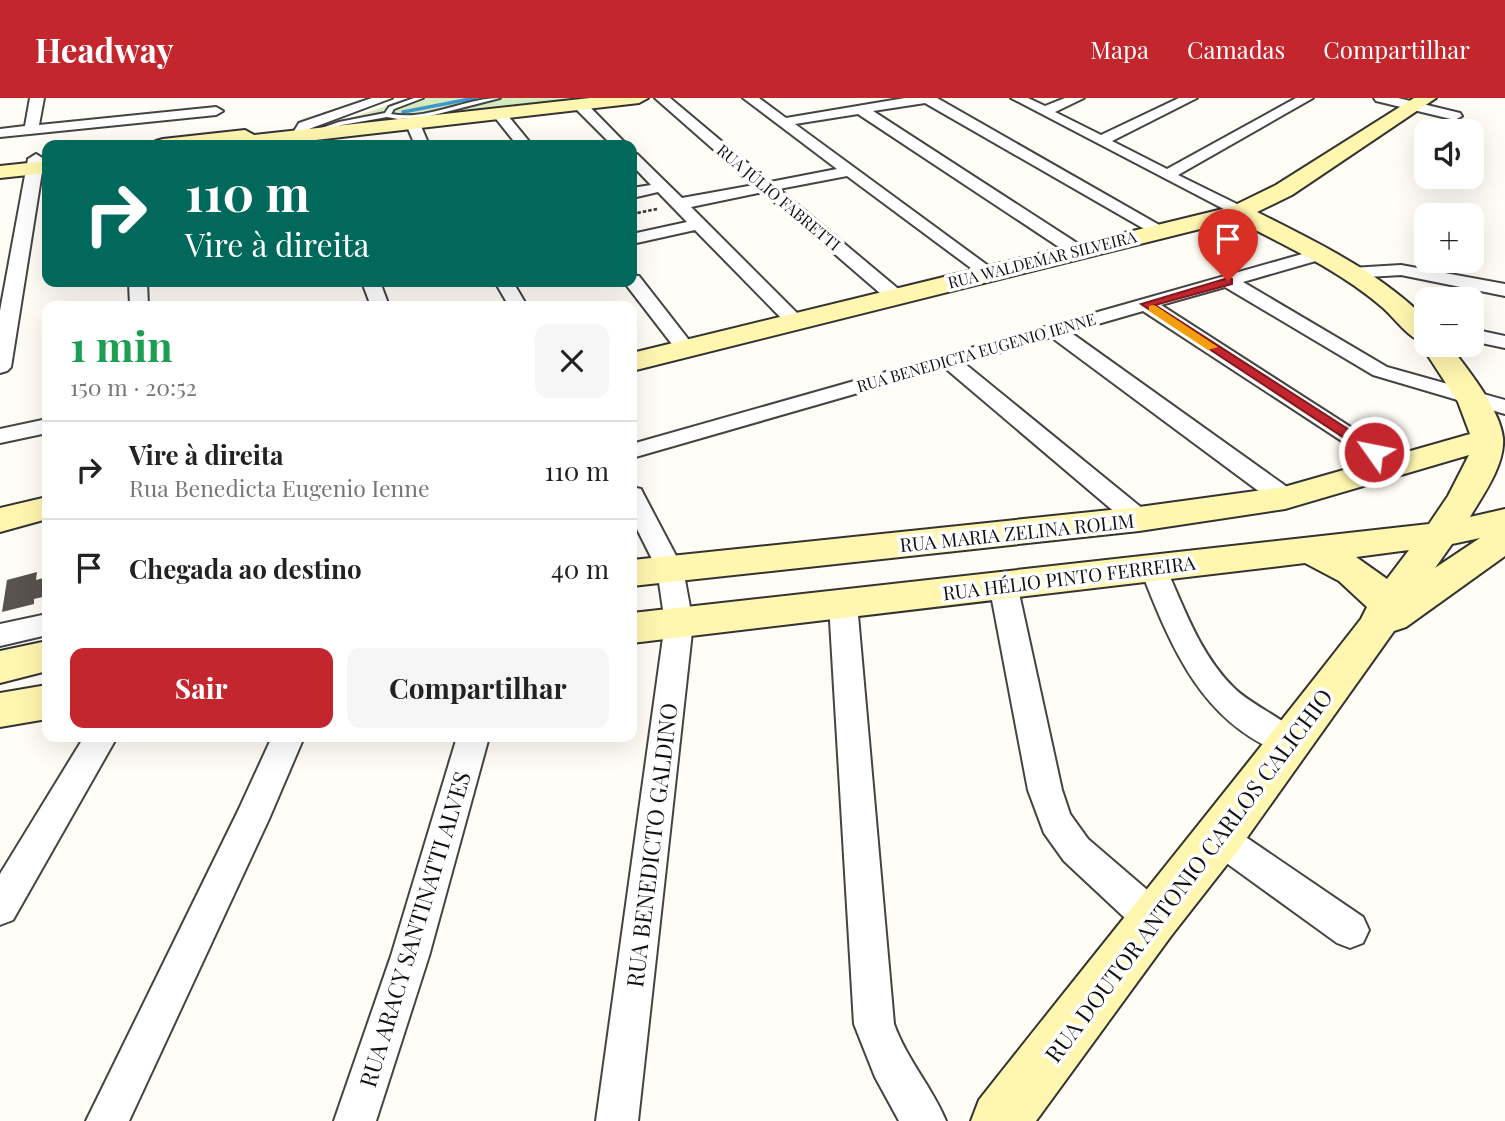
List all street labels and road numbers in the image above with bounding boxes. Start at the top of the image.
street label: RUA JÚLIO FABRETTI [713,139,845,255]
street label: RUA WALDEMAR SILVEIRA [945,225,1140,293]
street label: RUA BENEDICTA EUGENIO IENNE [854,308,1098,396]
street label: RUA MARIA ZELINA ROLIM [898,507,1136,557]
street label: RUA HÉLIO PINTO FERREIRA [941,548,1198,605]
street label: RUA DOUTOR ANTONIO CARLOS CALICHIO [1037,682,1339,1068]
street label: RUA BENEDICTO GALDINO [618,701,684,989]
street label: RUA ARACY SANTINATTI ALVES [351,767,477,1091]

